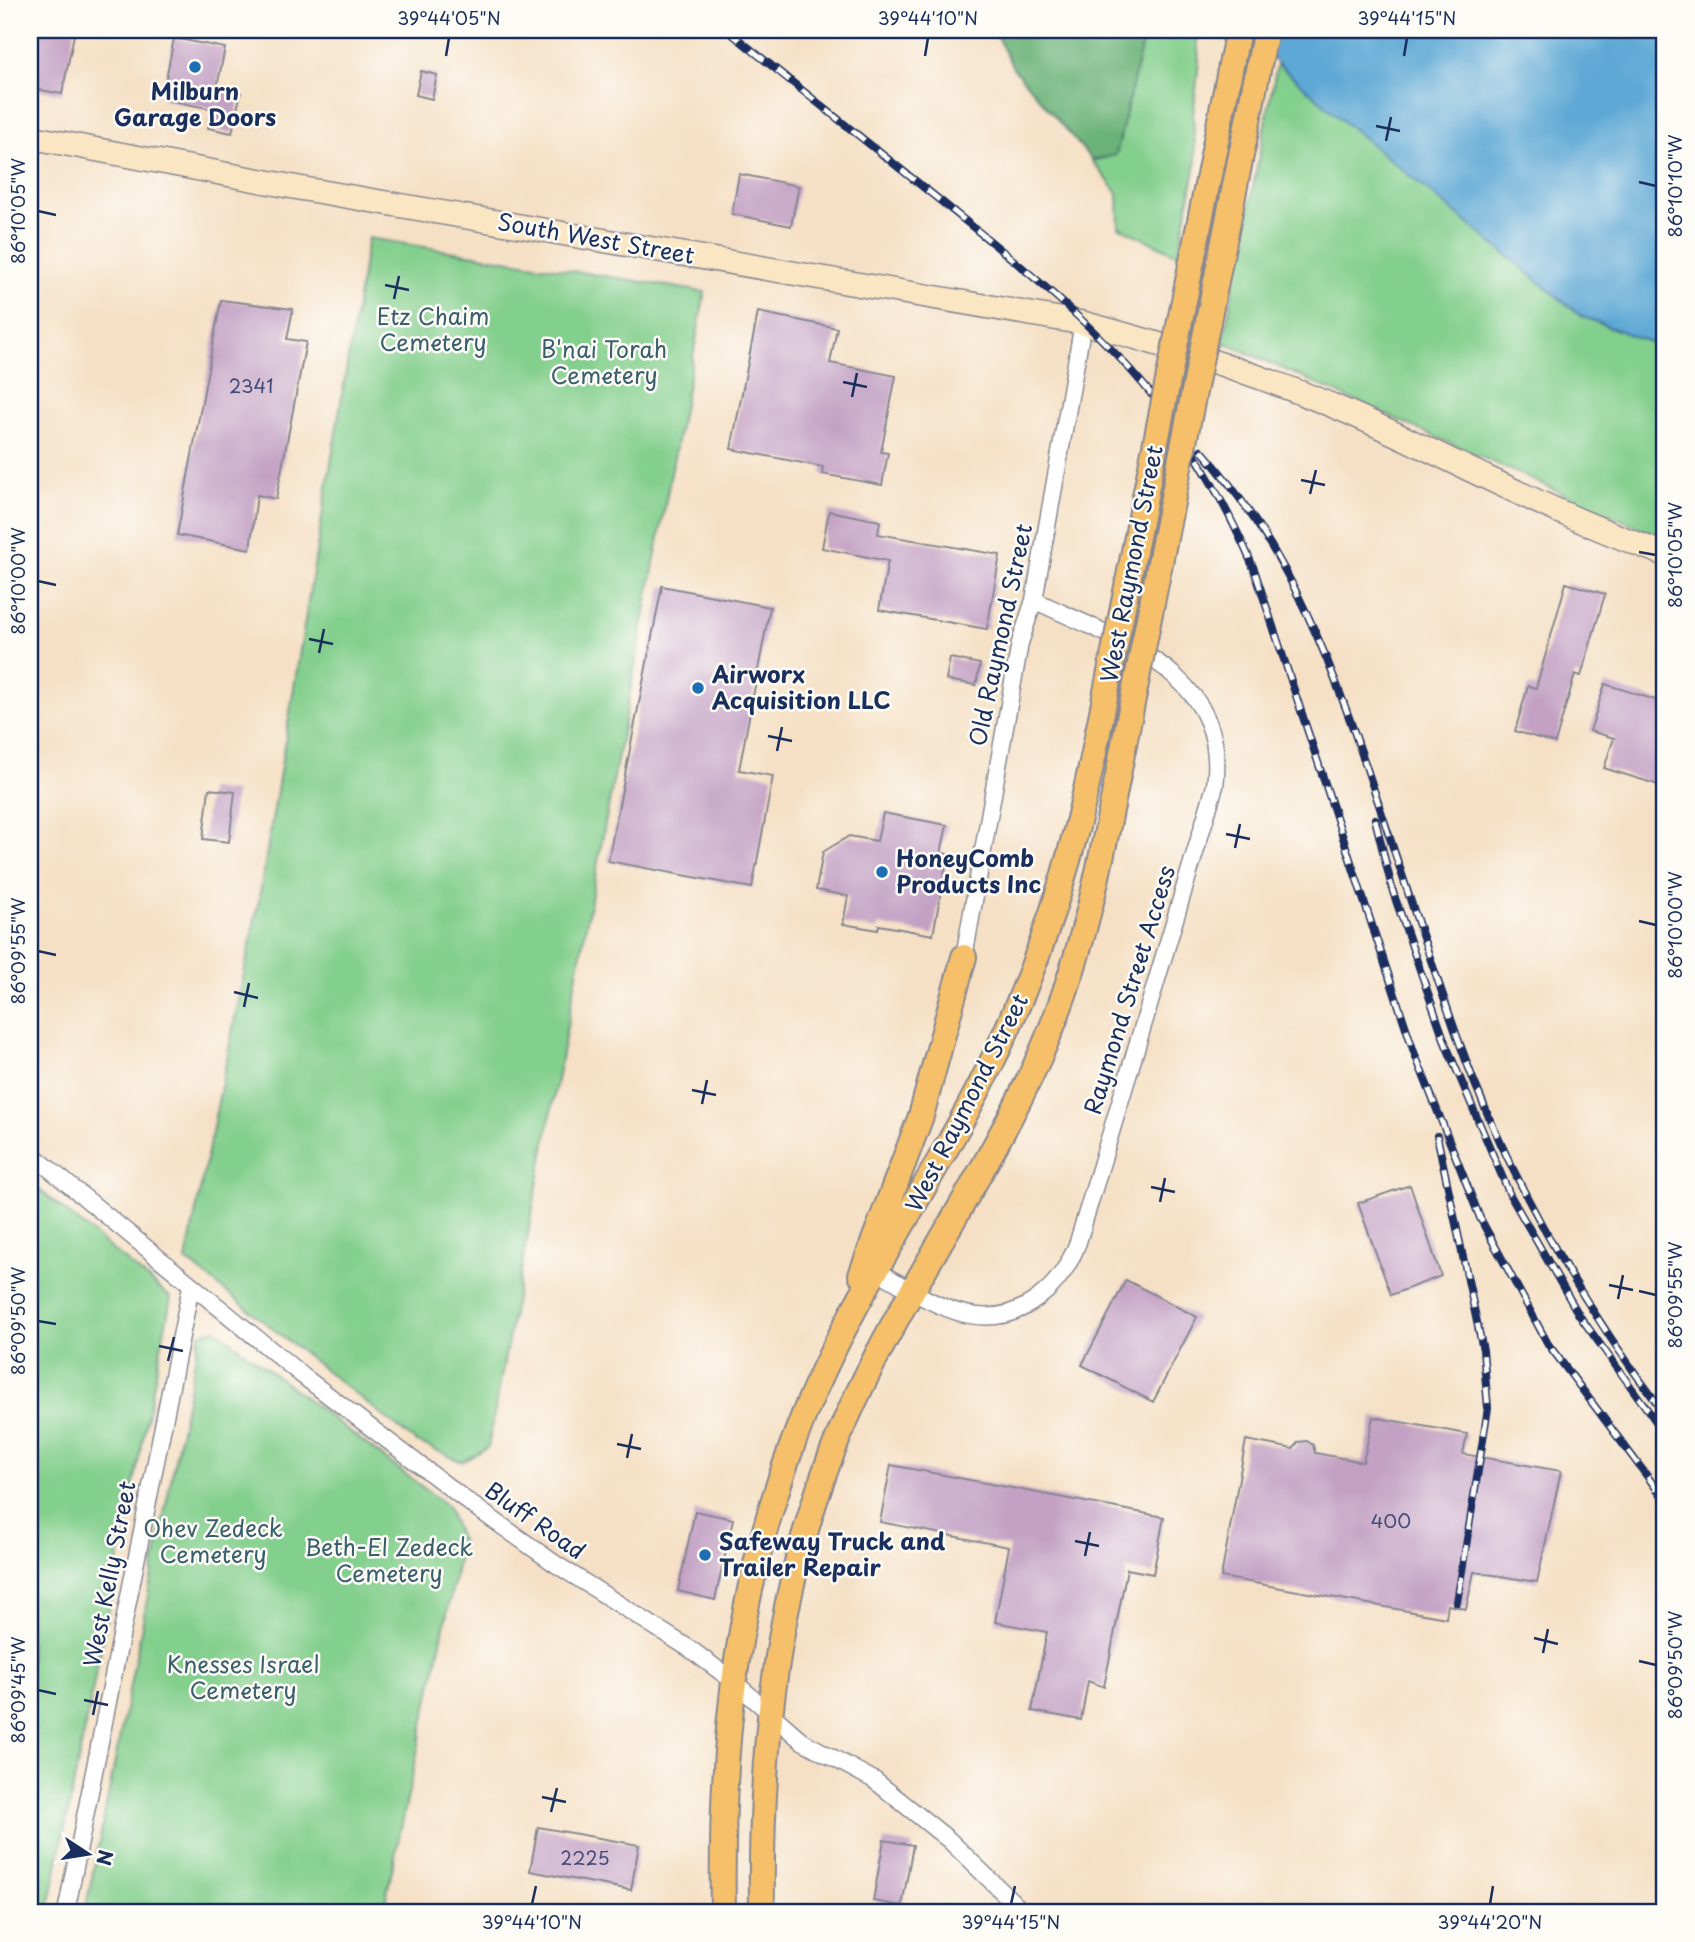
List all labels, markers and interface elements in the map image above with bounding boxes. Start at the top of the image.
text: 39°44'05"N [397,4,501,31]
text: 39°44'10"N [878,4,978,31]
text: 39°44'15"N [1358,4,1456,31]
marker: Milburn Garage Doors [187,59,203,75]
place label: Milburn Garage Doors [114,73,276,134]
text: 86°10'10"W [1661,134,1688,237]
text: 86°10'05"W [4,157,31,264]
street label: South West Street [495,203,697,272]
park label: Etz Chaim Cemetery [377,298,489,359]
park label: B'nai Torah Cemetery [541,331,667,392]
house number: 2341 [229,371,273,399]
street label: West Raymond Street [1090,442,1171,685]
text: 86°10'05"W [1661,501,1688,608]
street label: Old Raymond Street [959,520,1040,749]
text: 86°10'00"W [4,527,31,635]
place label: Airworx Acquisition LLC [711,656,891,717]
marker: Airworx Acquisition LLC [690,680,706,696]
place label: HoneyComb Products Inc [896,840,1041,901]
street label: Raymond Street Access [1074,861,1183,1118]
marker: HoneyComb Products Inc [874,864,890,880]
text: 86°10'00"W [1661,871,1688,979]
text: 86°09'55"W [4,897,31,1005]
street label: West Raymond Street [895,987,1036,1218]
text: 86°09'55"W [1661,1241,1688,1349]
text: 86°09'50"W [4,1266,31,1375]
street label: Bluff Road [478,1472,593,1567]
street label: West Kelly Street [73,1478,144,1670]
house number: 400 [1371,1506,1411,1534]
park label: Ohev Zedeck Cemetery [143,1510,283,1571]
place label: Safeway Truck and Trailer Repair [719,1523,945,1584]
park label: Beth-El Zedeck Cemetery [305,1529,473,1590]
marker: Safeway Truck and Trailer Repair [697,1547,713,1563]
text: 86°09'50"W [1661,1610,1688,1719]
text: 86°09'45"W [4,1636,31,1743]
park label: Knesses Israel Cemetery [167,1646,319,1707]
north arrow [52,1820,122,1890]
house number: 2225 [560,1843,610,1871]
text: N [90,1847,121,1868]
text: 39°44'10"N [482,1908,582,1935]
text: 39°44'15"N [962,1908,1060,1935]
text: 39°44'20"N [1438,1908,1542,1935]

